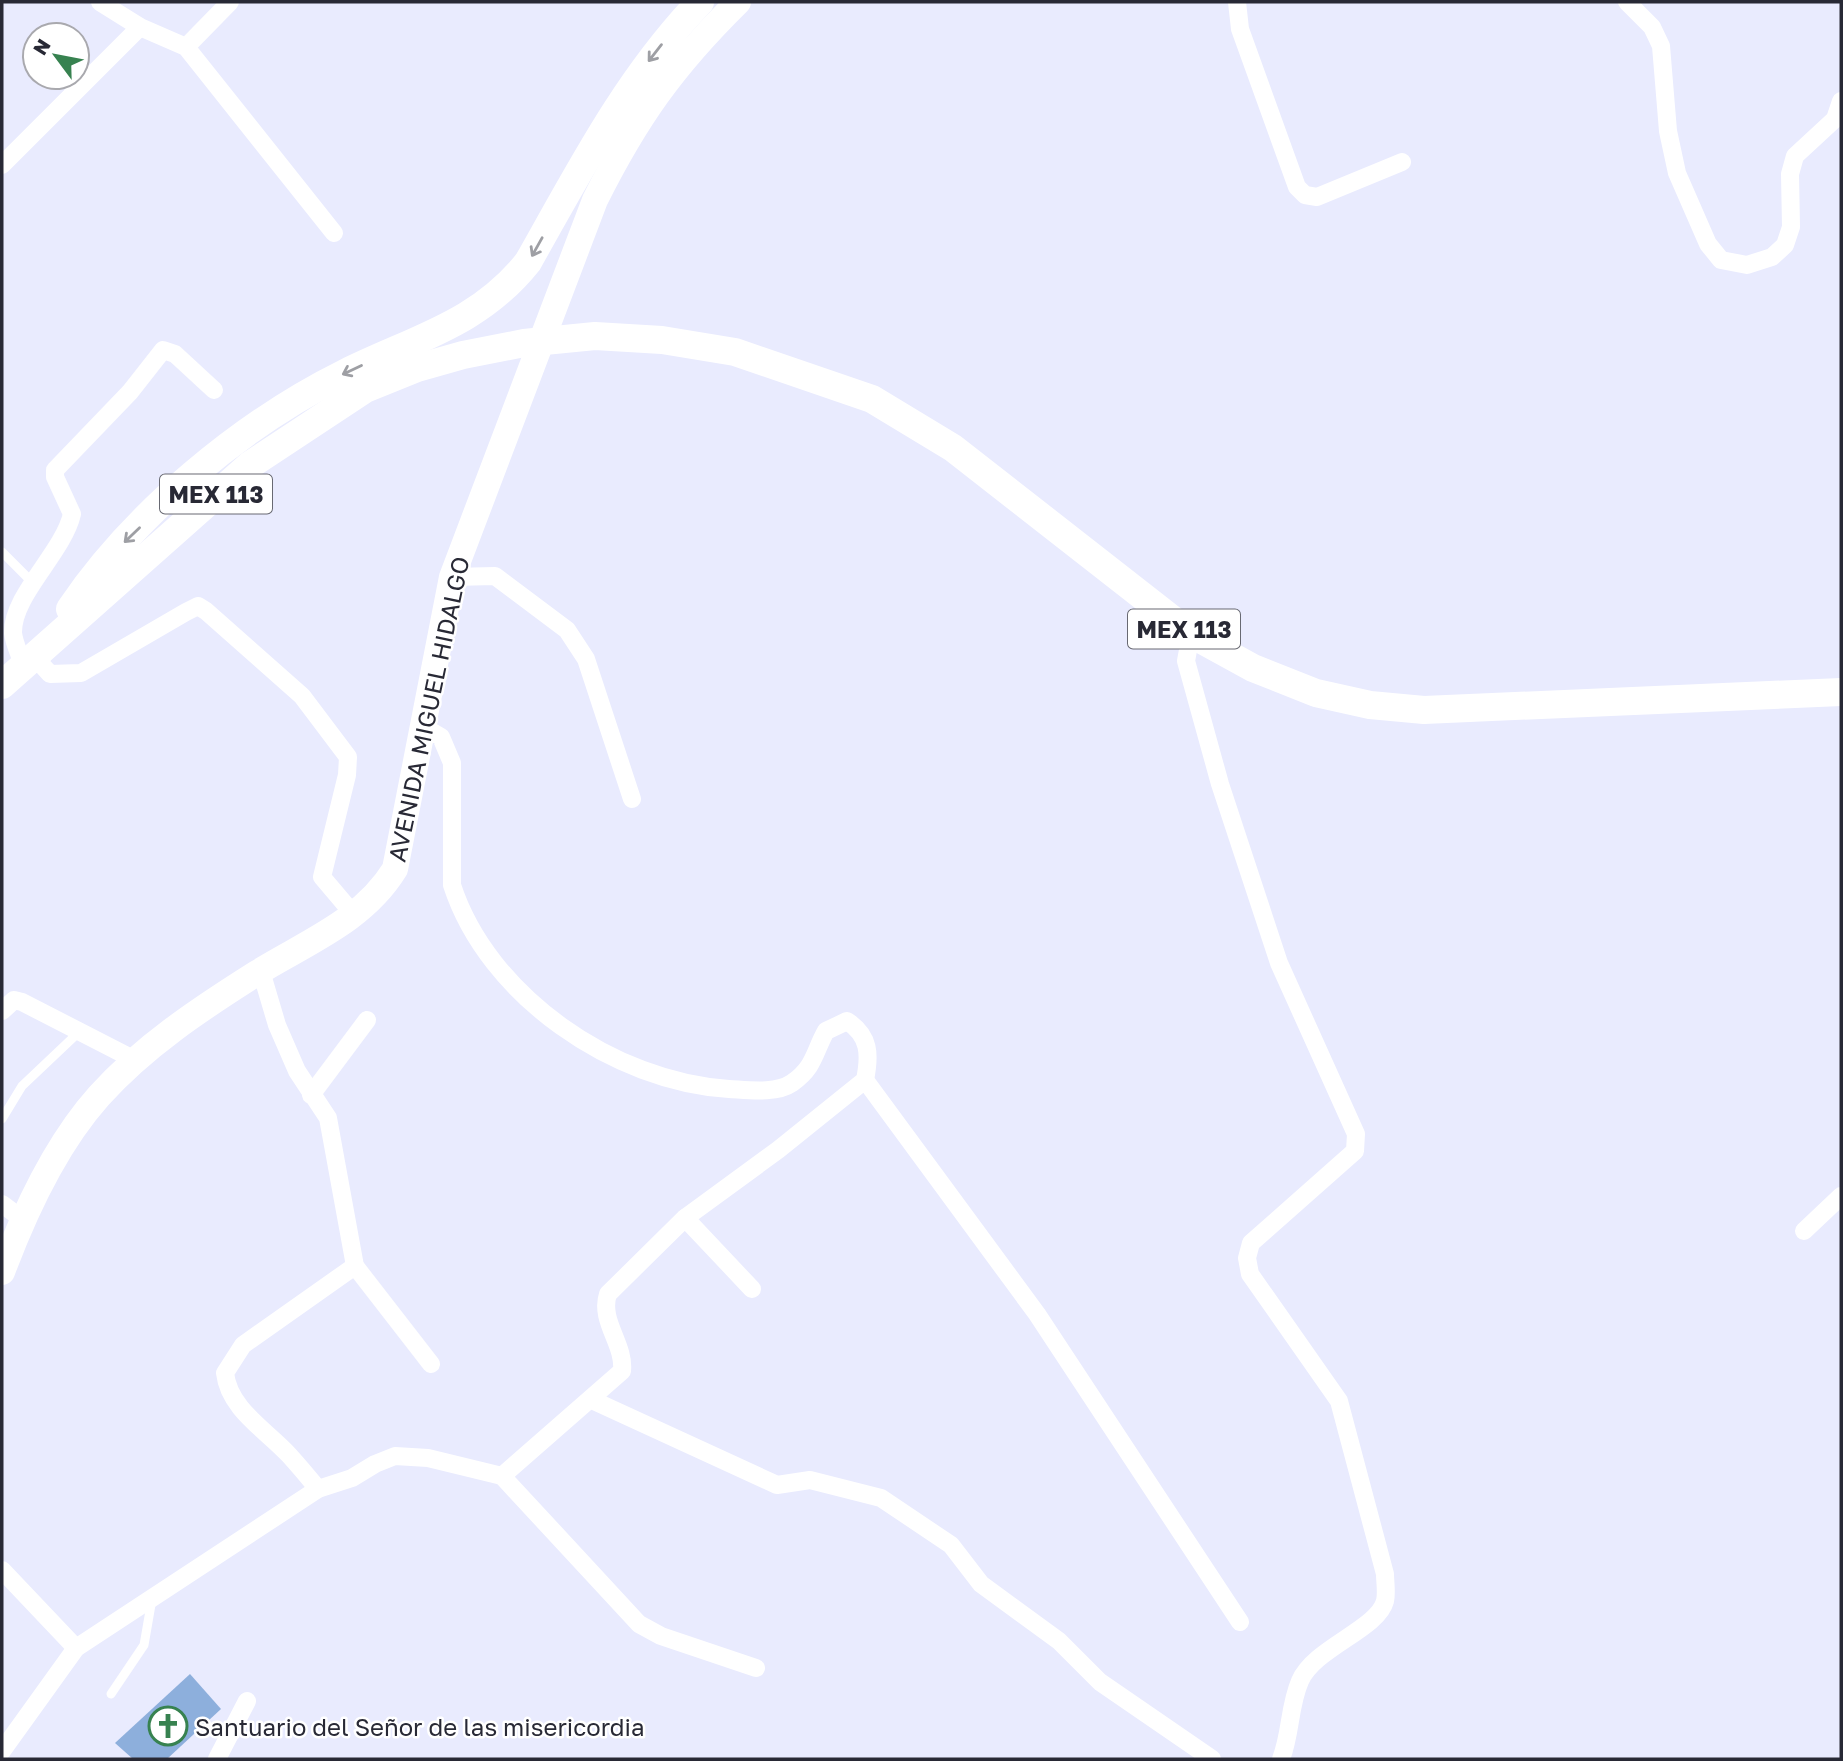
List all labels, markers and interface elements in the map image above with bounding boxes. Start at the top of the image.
north arrow [21,21,91,91]
text: N [28,35,55,59]
one-way arrow [648,43,663,62]
one-way arrow [530,236,544,256]
one-way arrow [342,364,363,377]
road number: MEX 113 [160,474,272,514]
one-way arrow [123,526,140,543]
street label: AVENIDA MIGUEL HIDALGO [381,554,475,864]
road number: MEX 113 [1128,610,1240,649]
church icon: Santuario del Señor de las misericordia [147,1705,189,1747]
place label: Santuario del Señor de las misericordia [195,1712,645,1741]

